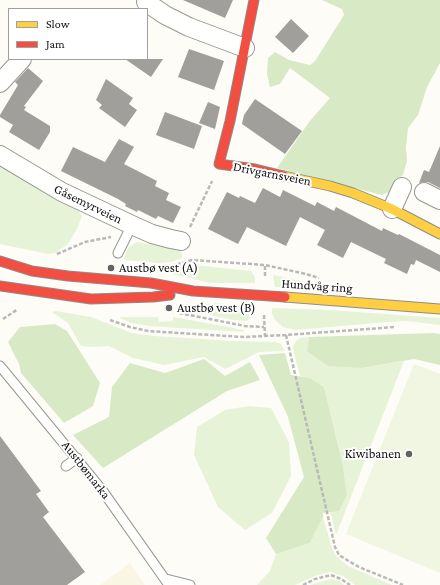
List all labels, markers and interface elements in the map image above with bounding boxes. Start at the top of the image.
legend [8,8,148,60]
text: Slow [46,17,70,31]
text: Jam [46,37,65,51]
street label: Drivgarnsveien [232,159,312,189]
street label: Gåsemyrveien [51,181,125,227]
place label: Austbø vest (A) [119,260,198,276]
marker: Austbø vest (A) [106,263,116,273]
street label: Hundvåg ring [281,276,353,296]
place label: Austbø vest (B) [177,300,256,316]
marker: Austbø vest (B) [164,303,174,313]
street label: Austbømarka [58,438,114,502]
place label: Kiwibanen [345,446,401,462]
marker: Kiwibanen [404,449,414,459]

